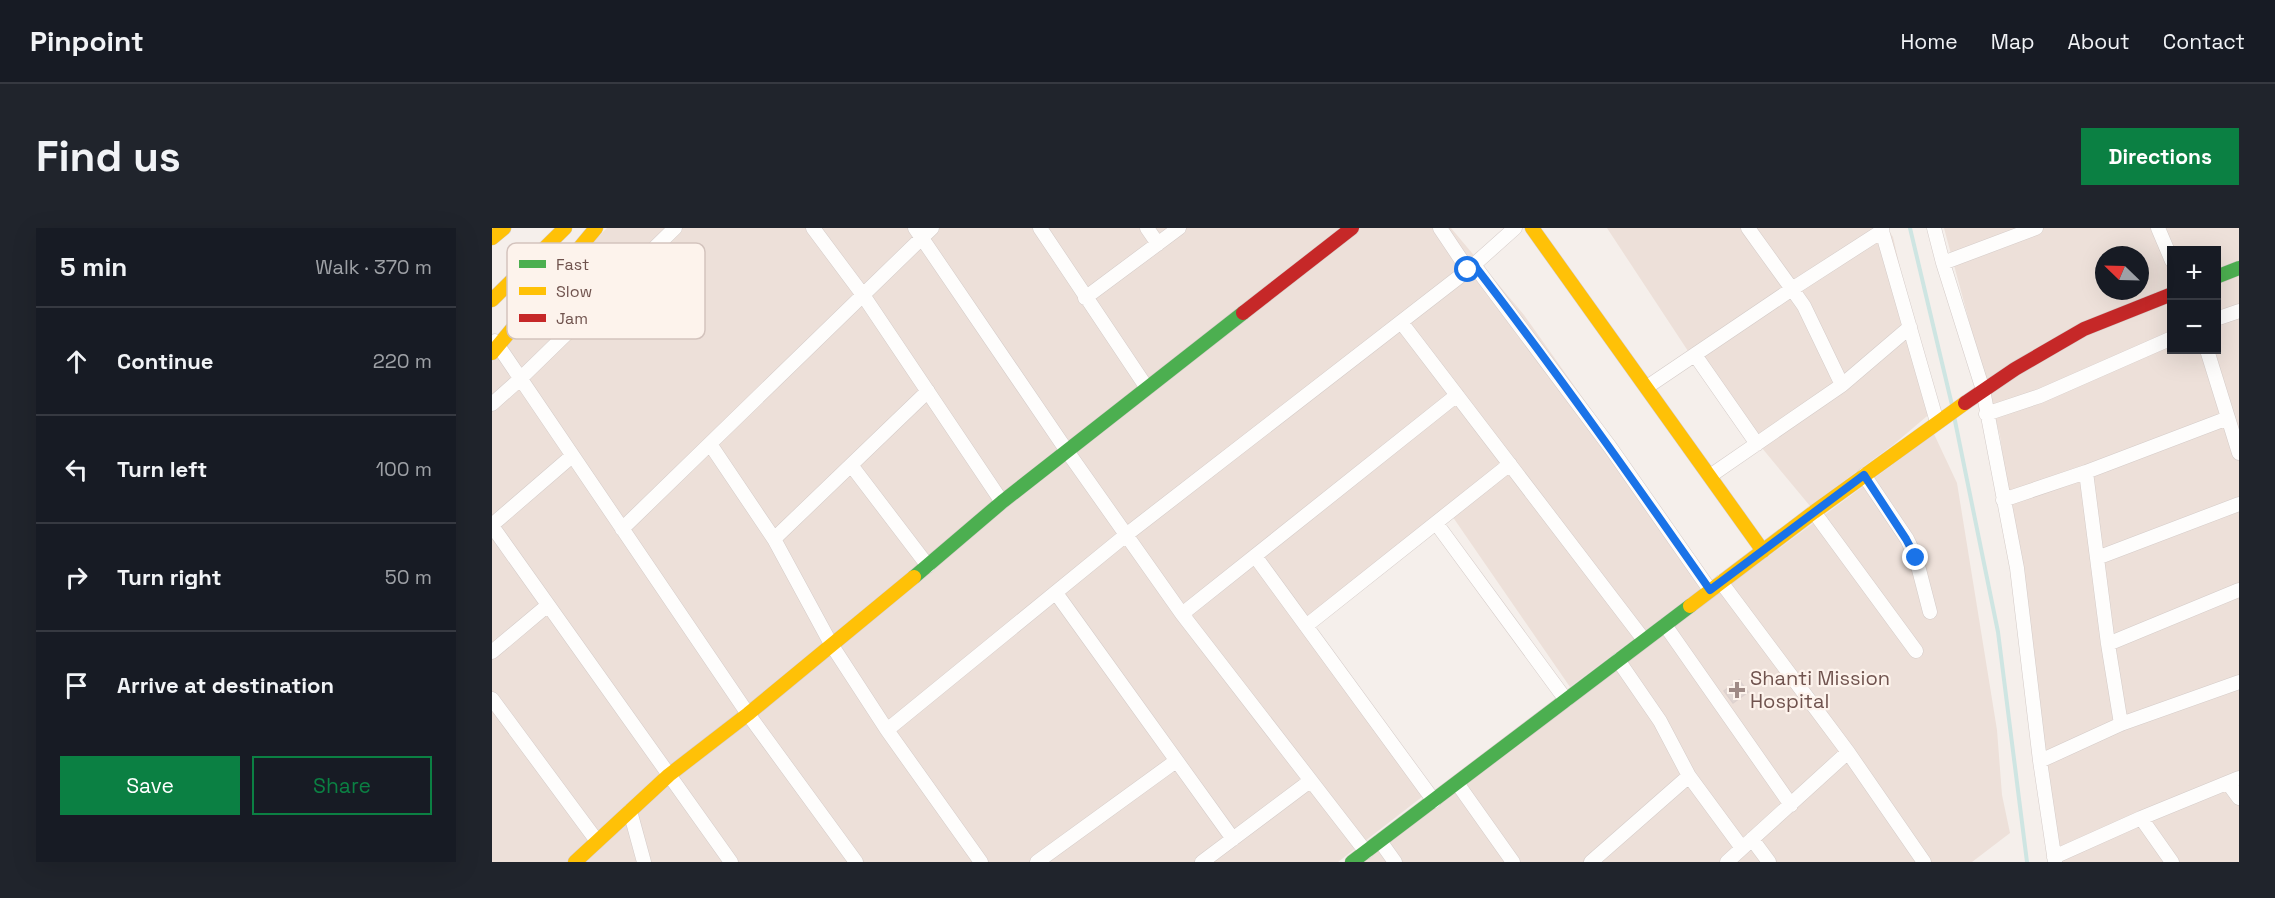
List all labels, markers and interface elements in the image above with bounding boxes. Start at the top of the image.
text: Pinpoint [30,23,144,59]
text: Home [1900,28,1958,55]
text: Map [1991,28,2035,55]
text: About [2068,28,2130,55]
text: Contact [2163,28,2245,55]
button: Directions [2081,128,2239,185]
text: Find us [36,130,181,183]
legend [507,243,705,339]
north arrow [2095,246,2149,300]
map controls [2167,246,2221,354]
button: + [2167,246,2221,300]
text: 5 min [60,250,127,284]
text: Walk · 370 m [315,254,432,280]
text: Fast [556,254,589,275]
route start [1454,256,1480,282]
text: Slow [556,281,592,302]
button: − [2167,300,2221,354]
text: Jam [556,308,588,329]
icon: ahead [60,345,93,378]
text: Continue [117,347,213,375]
text: 220 m [373,348,432,374]
icon: left [60,453,93,486]
text: Turn left [117,455,207,483]
text: 100 m [376,456,432,482]
route end [1902,544,1928,570]
icon: right [60,561,93,594]
text: Turn right [117,563,222,591]
text: 50 m [385,564,432,590]
place label: Shanti Mission Hospital [1750,665,1890,714]
icon: arrive [60,669,93,702]
text: Arrive at destination [117,671,334,699]
marker: Shanti Mission Hospital [1728,681,1746,699]
button: Save [60,756,240,815]
button: Share [252,756,432,815]

